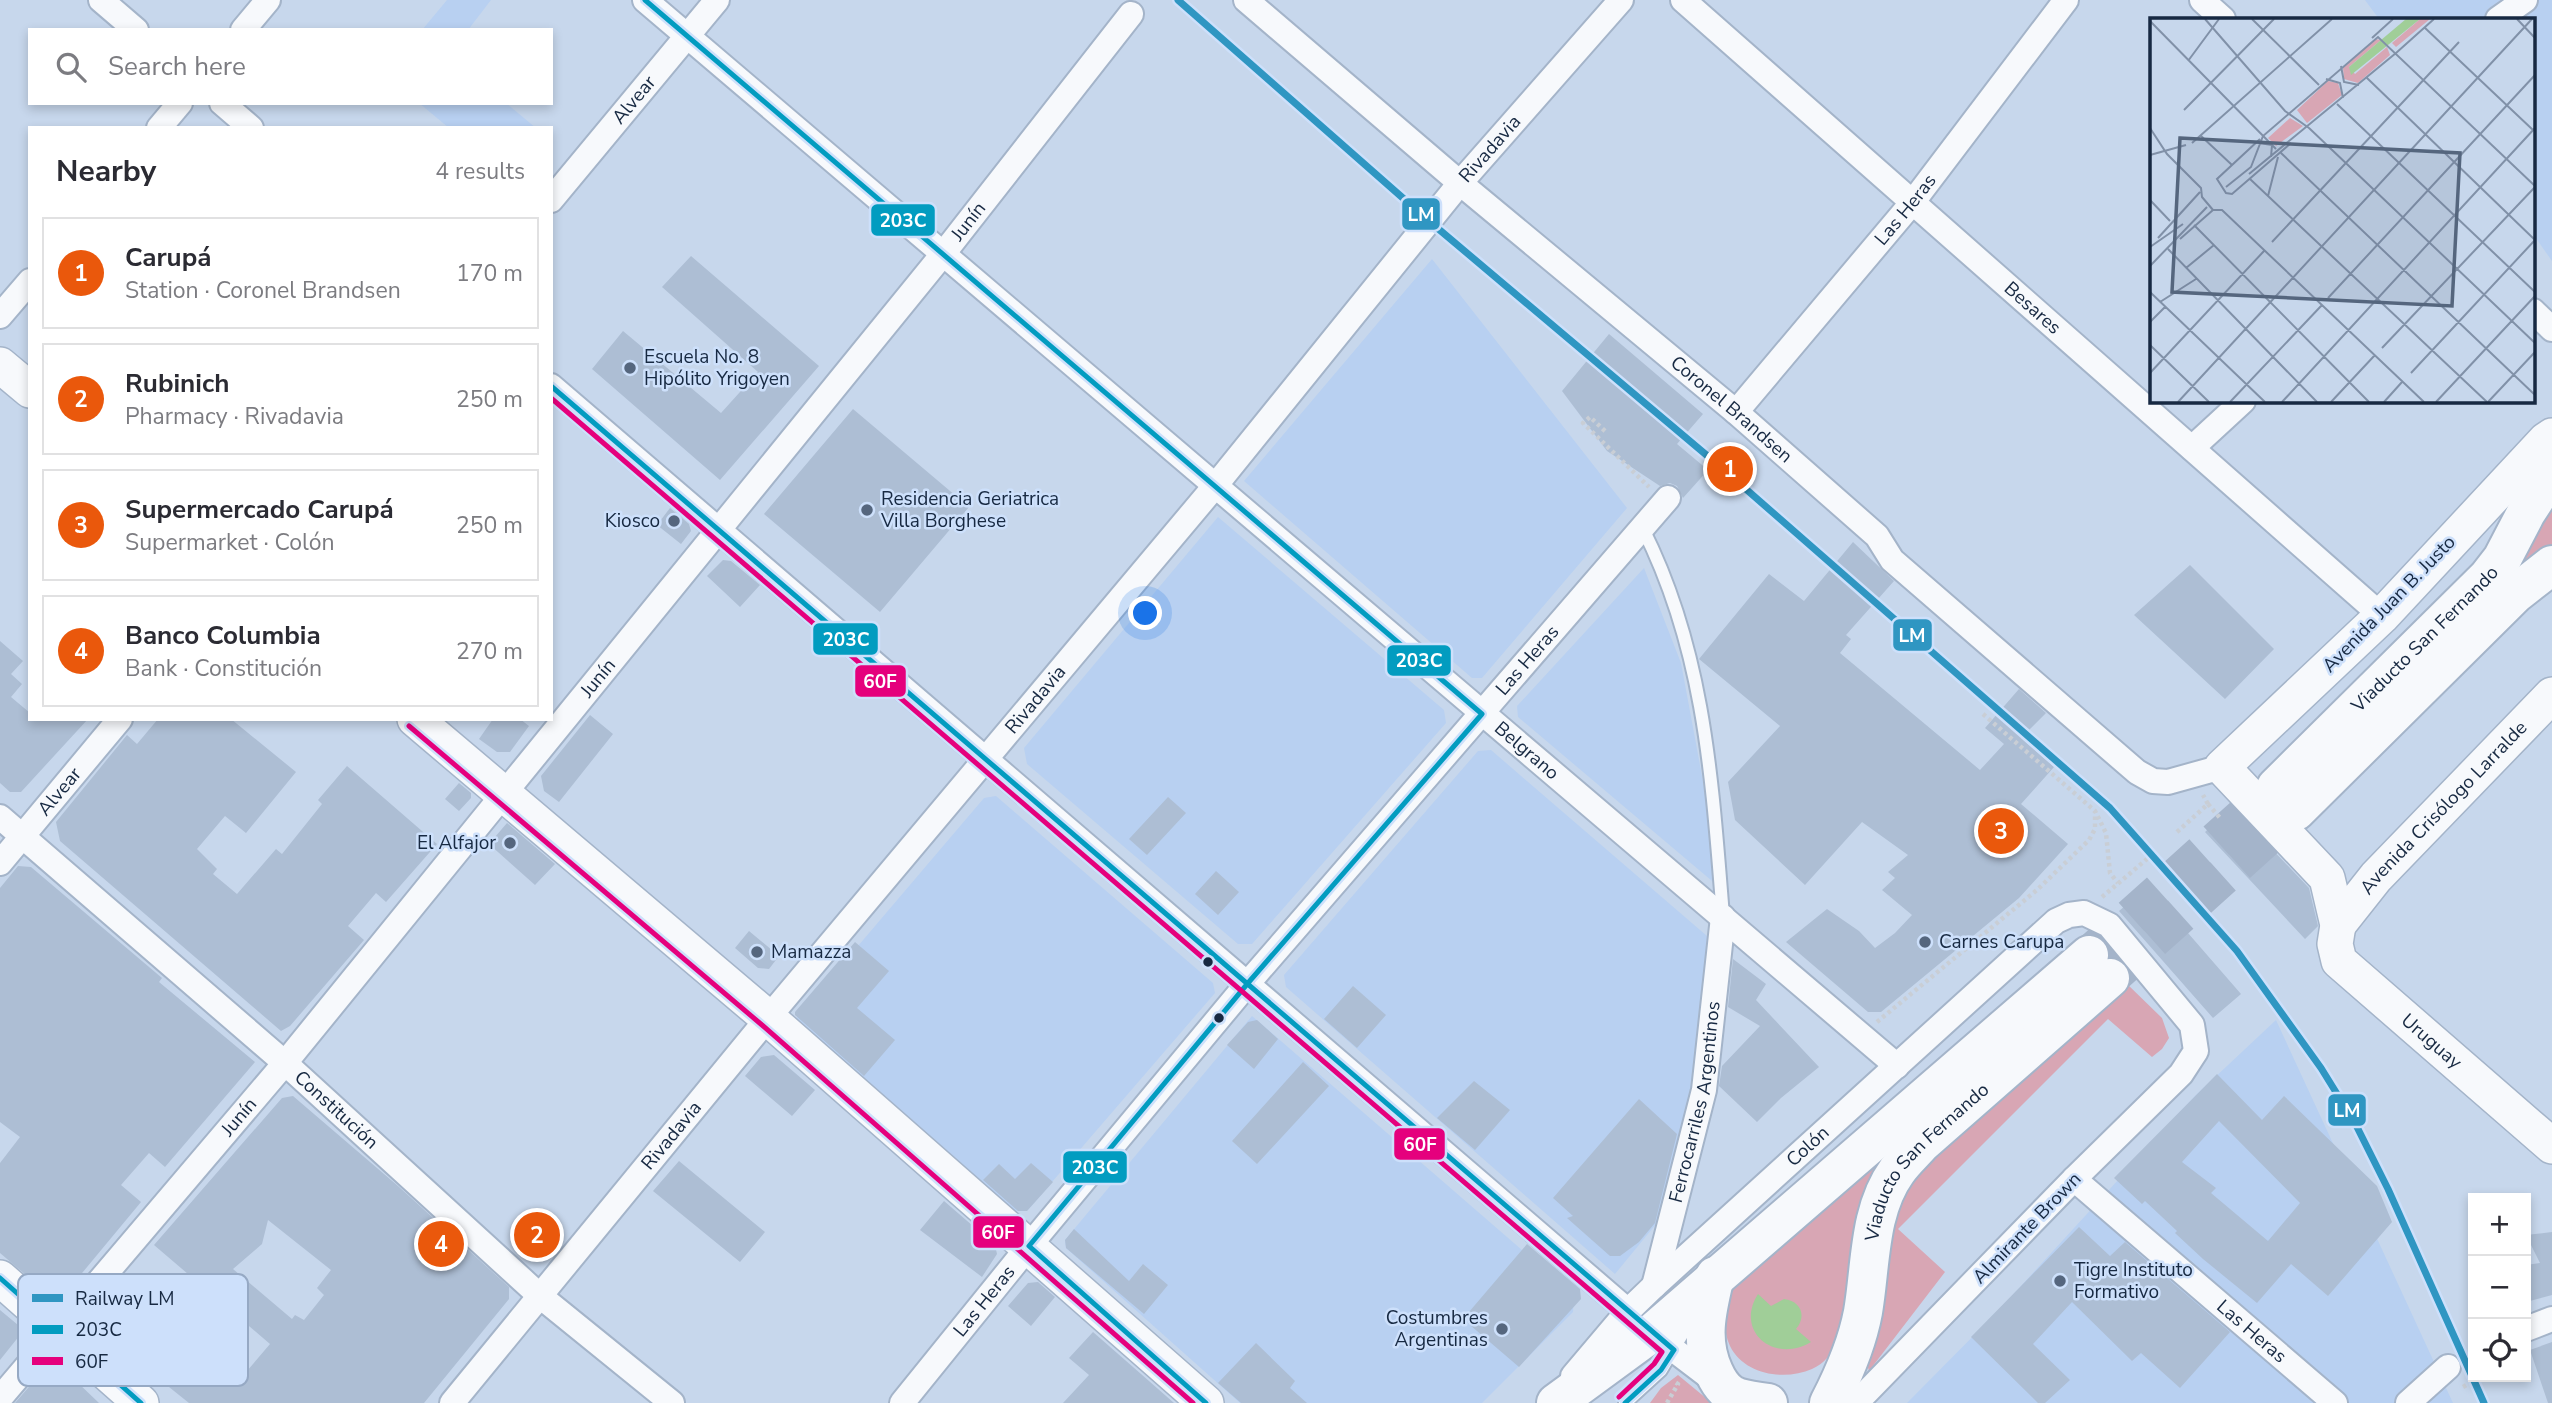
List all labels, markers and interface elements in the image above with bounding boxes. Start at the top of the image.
inset map [2150,18,2534,402]
search box [28,28,553,105]
icon: search [52,48,90,86]
text: Search here [108,49,246,84]
street label: Alvear [606,70,662,130]
street label: Rivadavia [1453,109,1527,188]
text: Nearby [56,151,156,192]
text: 4 results [435,156,525,187]
street label: Las Heras [1869,169,1942,251]
street label: Junín [944,197,992,247]
line badge: LM [1401,197,1441,231]
text: LM [1407,202,1435,228]
line badge: 203C [870,203,936,237]
text: 203C [879,208,927,234]
text: Carupá [125,240,211,275]
text: 1 [74,258,88,289]
text: 170 m [456,258,523,289]
text: Station · Coronel Brandsen [125,275,401,306]
street label: Besares [1998,276,2067,340]
place label: Escuela No. 8 Hipólito Yrigoyen [644,344,790,392]
street label: Coronel Brandsen [1665,350,1798,469]
marker: Escuela No. 8 Hipólito Yrigoyen [622,360,638,376]
text: Rubinich [125,366,229,401]
text: 2 [74,384,88,415]
text: 250 m [456,384,523,415]
text: Pharmacy · Rivadavia [125,401,344,432]
pin: 1 [1707,443,1753,495]
place label: Residencia Geriatrica Villa Borghese [880,486,1059,534]
text: Supermercado Carupá [125,492,394,527]
marker: Residencia Geriatrica Villa Borghese [859,502,875,518]
place label: Kiosco [605,508,660,534]
text: 3 [74,510,88,541]
text: 250 m [456,510,523,541]
marker: Kiosco [666,513,682,529]
text: Supermarket · Colón [125,527,335,558]
street label: Avenida Juan B. Justo [2317,530,2461,678]
street label: Viaducto San Fernando [2345,561,2505,719]
your location [1128,596,1162,630]
text: Banco Columbia [125,618,321,653]
line badge: LM [1892,618,1933,652]
street label: Las Heras [1490,620,1565,701]
line badge: 203C [812,622,879,656]
text: LM [1898,623,1926,649]
text: 203C [822,627,870,653]
text: 4 [74,636,88,667]
text: 270 m [456,636,523,667]
line badge: 203C [1386,644,1452,677]
text: 203C [1395,648,1443,674]
text: Bank · Constitución [125,653,322,684]
street label: Junín [574,653,622,704]
street label: Rivadavia [999,660,1072,739]
line badge: 60F [854,664,907,698]
text: 60F [863,669,897,695]
street label: Avenida Crisólogo Larralde [2354,715,2533,900]
street label: Belgrano [1489,716,1565,786]
street label: Alvear [32,762,88,821]
pin: 3 [1978,805,2024,857]
place label: El Alfajor [417,830,496,856]
marker: El Alfajor [502,835,518,851]
place label: Carnes Carupa [1939,929,2064,955]
marker: Carnes Carupa [1917,934,1933,950]
place label: Mamazza [771,939,851,965]
marker: Mamazza [749,944,765,960]
unlabelled marker [1201,955,1215,969]
street label: Ferrocarriles Argentinos [1663,1000,1727,1205]
street label: Uruguay [2395,1008,2468,1075]
unlabelled marker [1212,1011,1226,1025]
street label: Constitución [289,1065,384,1155]
street label: Viaducto San Fernando [1859,1077,1995,1244]
street label: Junín [215,1092,263,1142]
line badge: LM [2327,1093,2367,1127]
street label: Rivadavia [635,1096,708,1176]
text: LM [2333,1098,2361,1124]
street label: Colón [1781,1120,1835,1173]
line badge: 60F [1393,1127,1446,1161]
text: 60F [1403,1132,1437,1158]
line badge: 203C [1062,1150,1128,1184]
text: 203C [1071,1155,1119,1181]
street label: Almirante Brown [1967,1166,2087,1290]
map controls [2468,1193,2531,1382]
button: + [2468,1193,2531,1256]
pin: 2 [514,1209,560,1261]
line badge: 60F [972,1215,1025,1249]
pin: 4 [418,1218,464,1270]
text: 60F [981,1220,1015,1246]
button: − [2468,1256,2531,1319]
place label: Tigre Instituto Formativo [2074,1257,2193,1305]
street label: Las Heras [948,1260,1021,1342]
marker: Tigre Instituto Formativo [2052,1273,2068,1289]
legend [18,1274,248,1386]
text: Railway LM [75,1286,175,1312]
street label: Las Heras [2211,1294,2292,1369]
place label: Costumbres Argentinas [1386,1305,1488,1353]
text: 203C [75,1317,122,1343]
button: locate [2468,1319,2531,1382]
marker: Costumbres Argentinas [1494,1321,1510,1337]
text: 60F [75,1349,108,1375]

